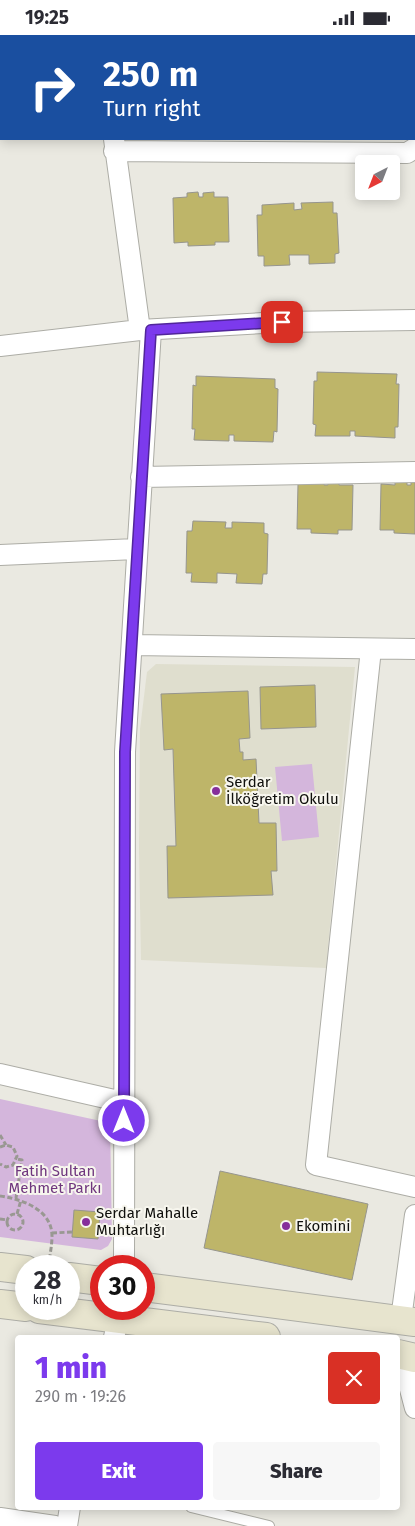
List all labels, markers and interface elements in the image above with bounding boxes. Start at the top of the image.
text: 19:25 [25,6,69,29]
text: 250 m [103,53,198,95]
icon: right [20,55,85,120]
text: Turn right [103,95,200,122]
north arrow [355,155,400,200]
map controls [355,155,400,200]
pin [261,301,303,343]
icon: arrive [268,308,296,336]
place label: Serdar İlköğretim Okulu [226,773,339,808]
marker: Serdar İlköğretim Okulu [210,785,222,797]
position arrow [97,1094,149,1146]
park label: Fatih Sultan Mehmet Parkı [9,1162,101,1197]
place label: Serdar Mahalle Muhtarlığı [96,1204,198,1239]
marker: Serdar Mahalle Muhtarlığı [80,1216,92,1228]
place label: Ekomini [296,1217,350,1235]
marker: Ekomini [280,1220,292,1232]
speed limit sign: 30 [90,1255,155,1320]
text: 28 [34,1266,61,1296]
text: km/h [33,1293,62,1307]
text: 1 min [35,1350,107,1386]
button: close [328,1352,380,1404]
text: 290 m · 19:26 [35,1387,126,1406]
button: Exit [35,1442,203,1500]
button: Share [213,1442,380,1500]

